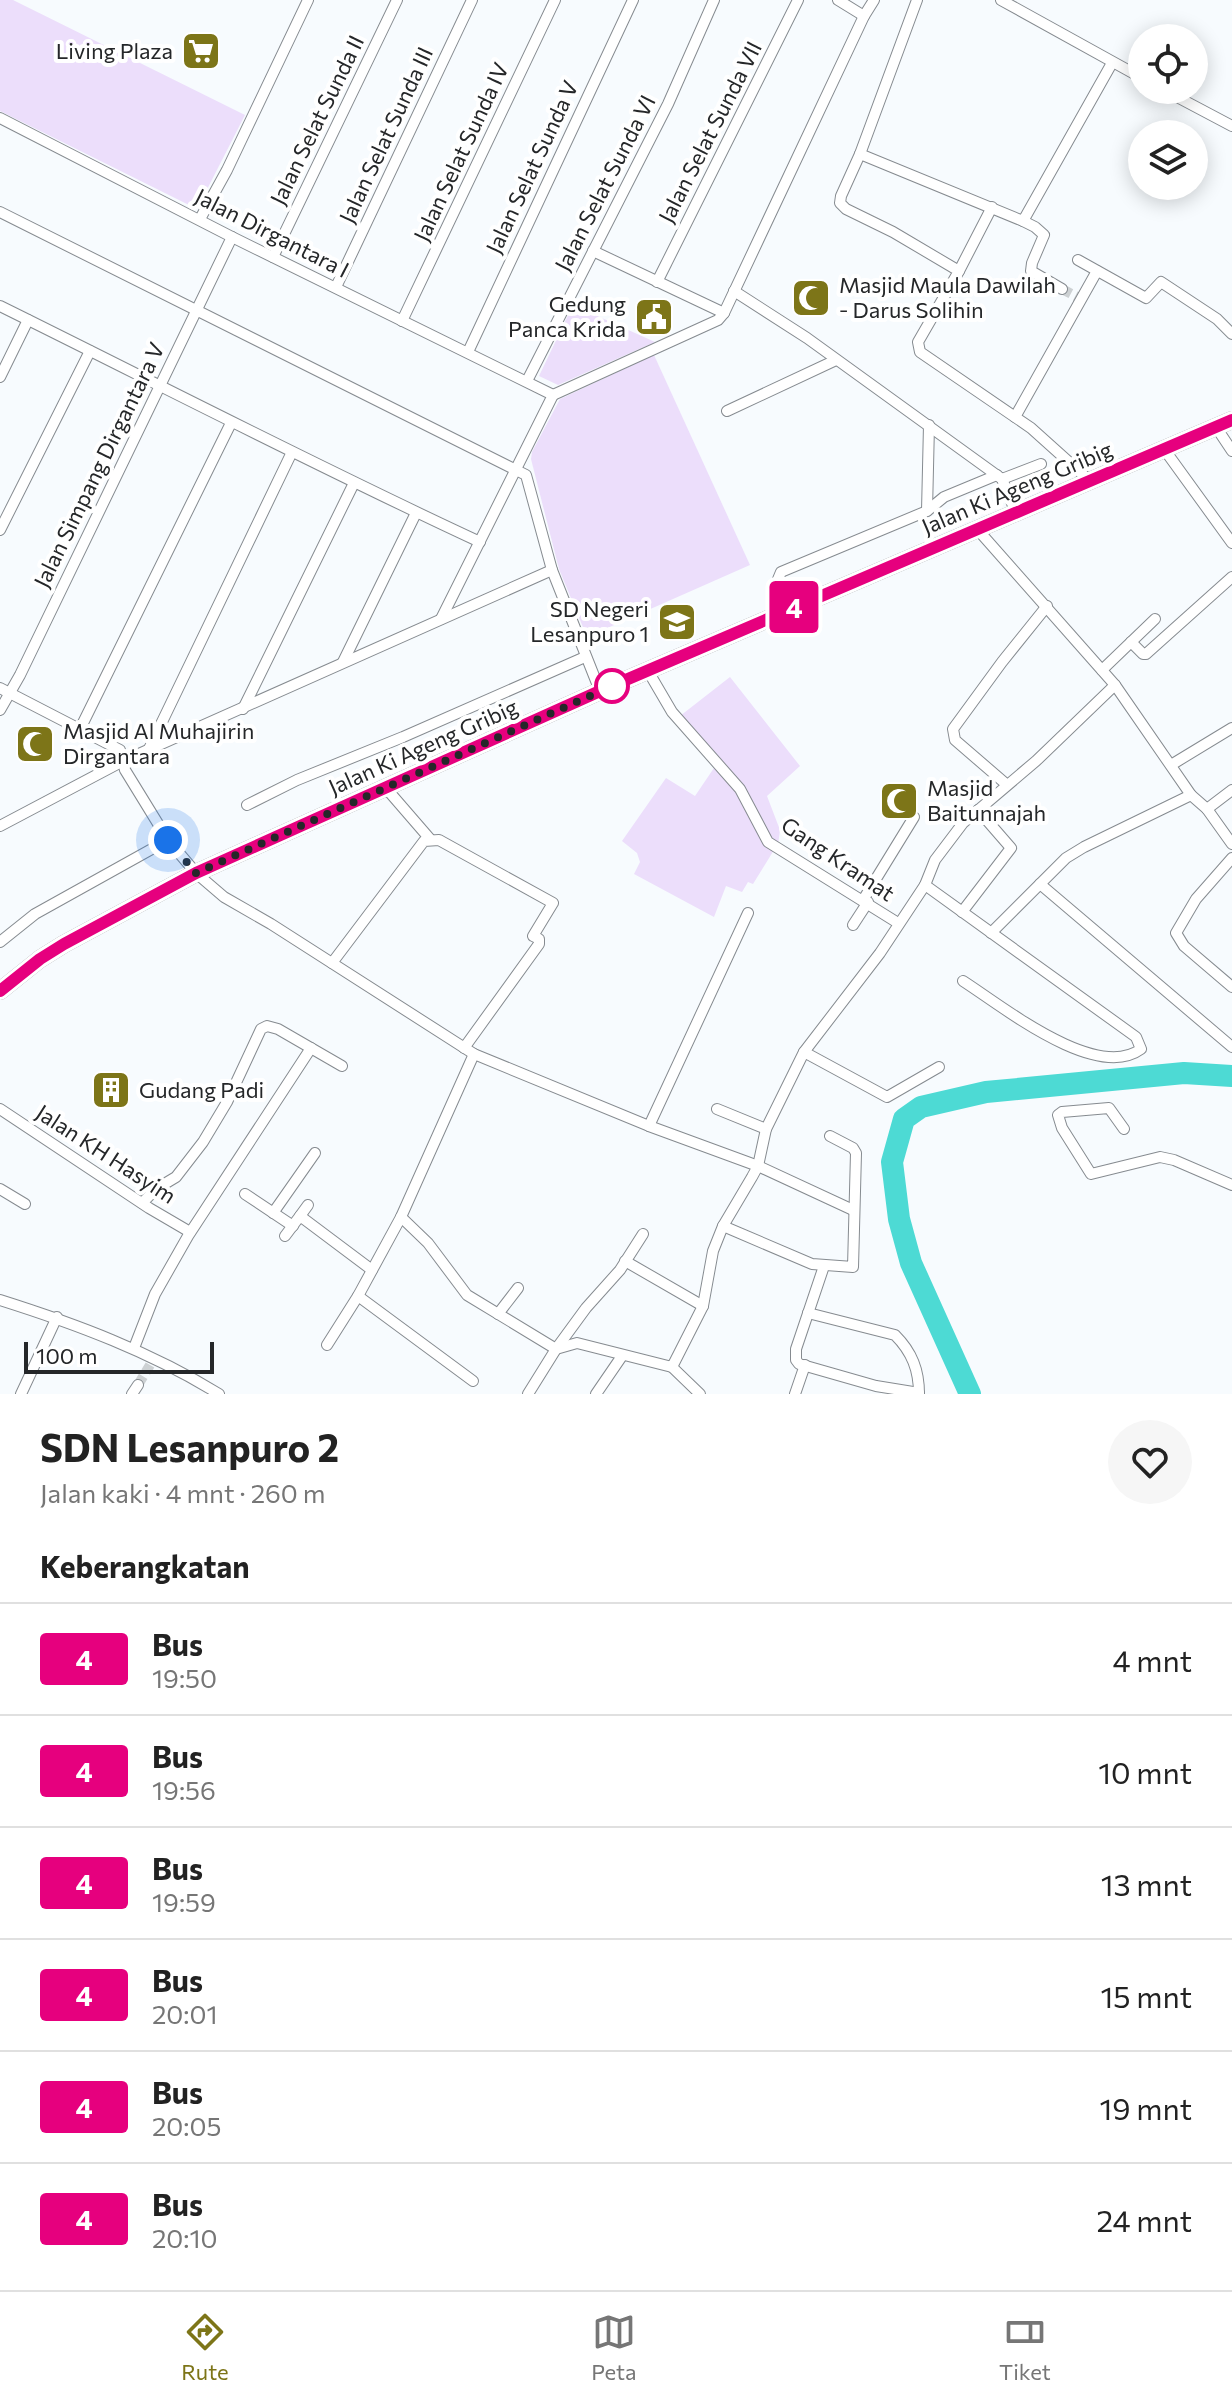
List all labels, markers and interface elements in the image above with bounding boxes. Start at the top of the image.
map controls [1128,24,1208,200]
button: locate [1128,24,1208,104]
supermarket icon: Living Plaza [180,30,222,72]
street label: Jalan Selat Sunda II [264,31,369,209]
street label: Jalan Selat Sunda VII [652,36,767,227]
place label: Living Plaza [56,37,173,64]
street label: Jalan Selat Sunda III [333,42,438,227]
street label: Jalan Selat Sunda IV [407,58,514,245]
street label: Jalan Selat Sunda V [480,76,584,258]
street label: Jalan Selat Sunda VI [548,90,661,275]
button: layers [1128,120,1208,200]
street label: Jalan Dirgantara I [191,182,354,283]
place label: Masjid Maula Dawilah - Darus Solihin [839,271,1056,323]
mosque icon: Masjid Maula Dawilah - Darus Solihin [790,277,832,319]
place label: Gedung Panca Krida [508,290,626,342]
public building icon: Gedung Panca Krida [633,296,675,338]
street label: Jalan Simpang Dirgantara V [27,338,170,592]
street label: Jalan Ki Ageng Gribig [917,435,1116,540]
line badge: 4 [768,581,820,633]
text: 4 [785,590,803,624]
place label: SD Negeri Lesanpuro 1 [530,595,649,647]
school or university icon: SD Negeri Lesanpuro 1 [656,601,698,643]
unlabelled marker [595,669,629,703]
street label: Jalan Ki Ageng Gribig [324,693,522,800]
place label: Masjid Al Muhajirin Dirgantara [63,717,254,769]
mosque icon: Masjid Al Muhajirin Dirgantara [14,723,56,765]
place label: Masjid Baitunnajah [927,774,1046,826]
mosque icon: Masjid Baitunnajah [878,780,920,822]
street label: Gang Kramat [776,811,900,906]
your location [148,820,188,860]
building icon: Gudang Padi [90,1069,132,1111]
place label: Gudang Padi [139,1076,264,1103]
street label: Jalan KH Hasyim [31,1098,181,1209]
scale bar [24,1338,214,1374]
text: 100 m [36,1342,98,1369]
button: heart [1108,1420,1192,1504]
text: SDN Lesanpuro 2 [40,1423,339,1470]
text: Jalan kaki · 4 mnt · 260 m [40,1477,325,1508]
text: Keberangkatan [40,1547,250,1584]
text: Bus [152,1625,203,1662]
text: 4 mnt [1113,1641,1192,1678]
text: 4 [75,1642,93,1676]
text: 19:50 [152,1662,217,1693]
text: Bus [152,1737,203,1774]
text: 10 mnt [1098,1753,1192,1790]
text: 4 [75,1754,93,1788]
text: 19:56 [152,1774,216,1805]
text: Bus [152,1849,203,1886]
text: 13 mnt [1101,1865,1192,1902]
text: 4 [75,1866,93,1900]
text: 19:59 [152,1886,216,1917]
text: Bus [152,1961,203,1998]
text: 15 mnt [1101,1977,1192,2014]
text: 4 [75,1978,93,2012]
text: 20:01 [152,1998,218,2029]
text: Bus [152,2073,203,2110]
text: 19 mnt [1100,2089,1192,2126]
text: 4 [75,2090,93,2124]
text: 20:05 [152,2110,221,2141]
text: Bus [152,2185,203,2222]
text: 24 mnt [1096,2201,1192,2238]
text: 4 [75,2202,93,2236]
text: 20:10 [152,2222,218,2253]
tab: Rute [181,2310,229,2385]
tab: Peta [591,2310,637,2385]
tab: Tiket [999,2310,1051,2385]

